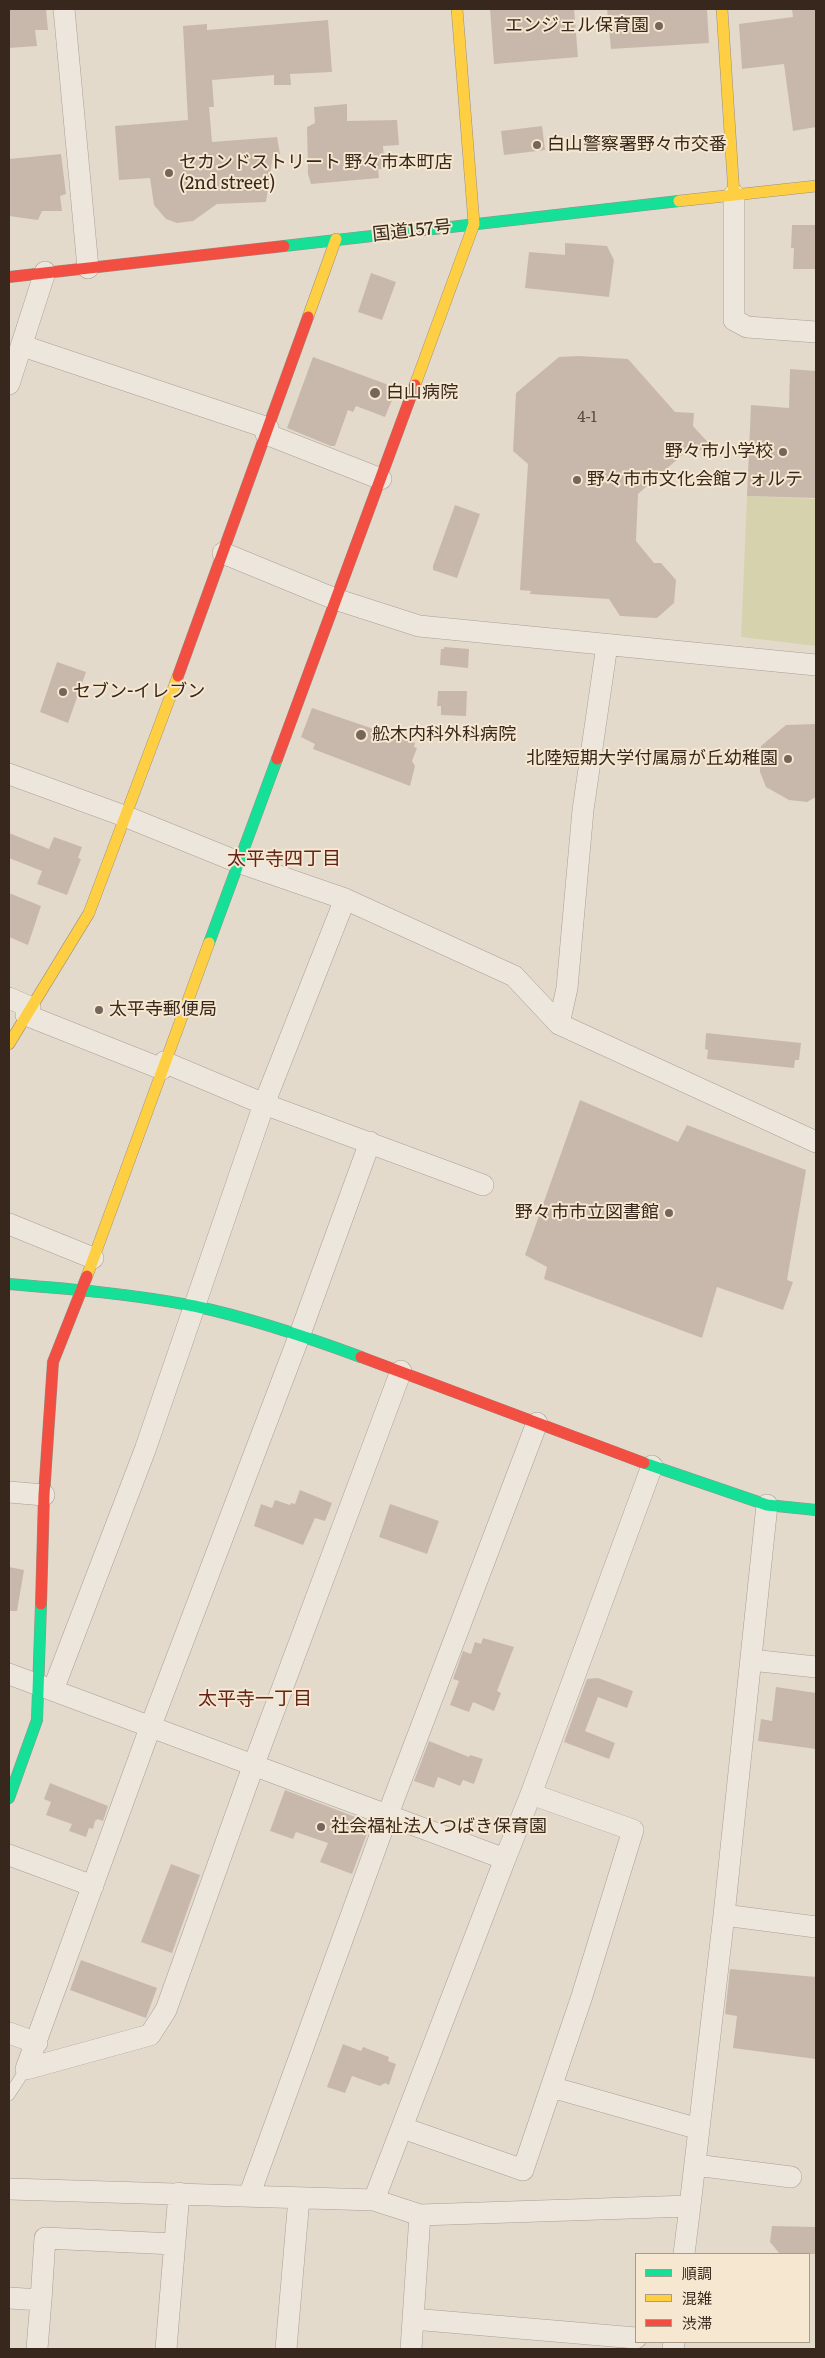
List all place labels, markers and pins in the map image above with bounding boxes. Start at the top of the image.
place label: エンジェル保育園 [505,15,649,37]
marker: エンジェル保育園 [653,20,665,32]
place label: 白山警察署野々市交番 [547,134,727,156]
marker: 白山警察署野々市交番 [531,139,543,151]
place label: セカンドストリート 野々市本町店 (2nd street) [179,152,453,194]
marker: セカンドストリート 野々市本町店 (2nd street) [163,167,175,179]
place label: 白山病院 [386,382,458,404]
marker: 白山病院 [368,386,382,400]
place label: 野々市小学校 [665,441,773,463]
marker: 野々市小学校 [777,446,789,458]
place label: 野々市市文化会館フォルテ [587,469,803,491]
marker: 野々市市文化会館フォルテ [571,474,583,486]
place label: セブン-イレブン [73,681,205,703]
marker: セブン-イレブン [57,686,69,698]
place label: 舩木内科外科病院 [372,724,516,746]
marker: 舩木内科外科病院 [354,728,368,742]
place label: 北陸短期大学付属扇が丘幼稚園 [526,748,778,770]
marker: 北陸短期大学付属扇が丘幼稚園 [782,753,794,765]
place label: 太平寺郵便局 [109,999,217,1021]
marker: 太平寺郵便局 [93,1004,105,1016]
place label: 野々市市立図書館 [515,1202,659,1224]
marker: 野々市市立図書館 [663,1207,675,1219]
place label: 社会福祉法人つばき保育園 [331,1816,547,1838]
marker: 社会福祉法人つばき保育園 [315,1821,327,1833]

